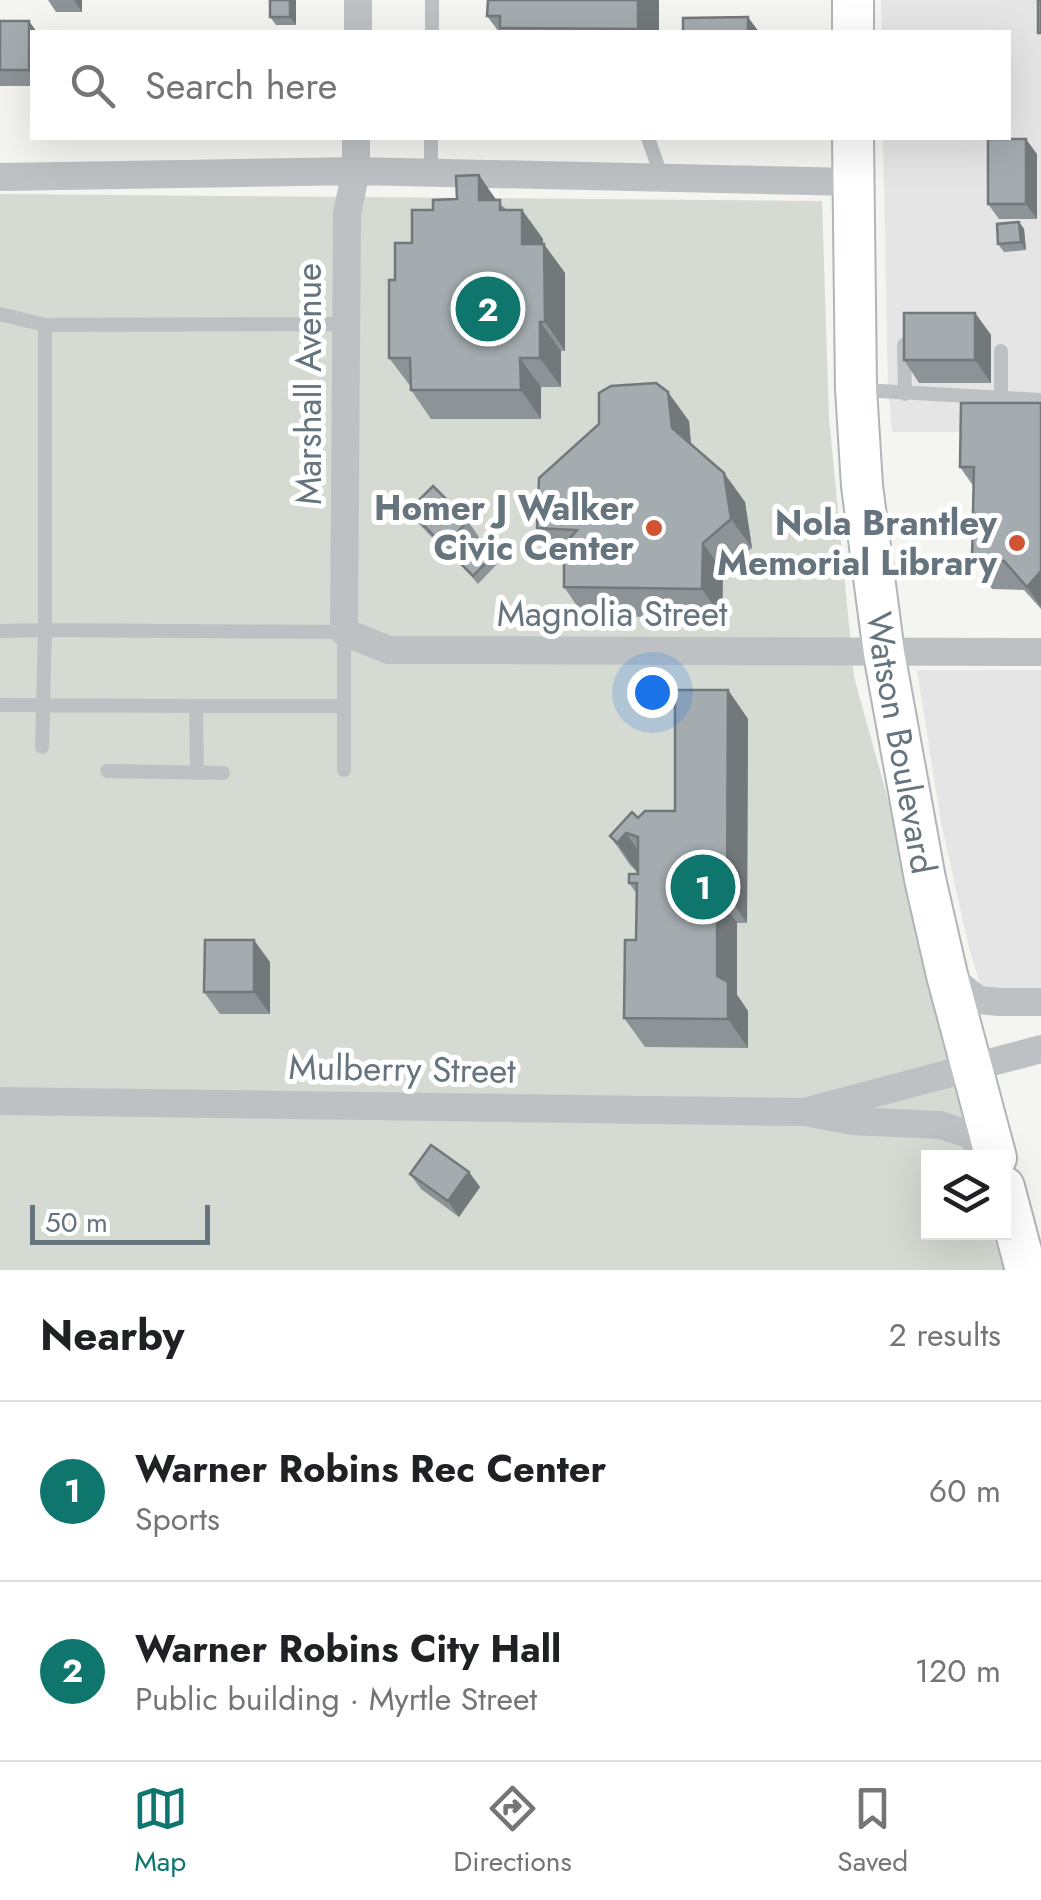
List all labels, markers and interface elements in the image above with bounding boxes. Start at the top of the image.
search box [30,30,1011,140]
icon: search [65,58,120,113]
text: Search here [145,58,337,113]
street label: Marshall Avenue [284,263,334,505]
pin: 2 [456,272,520,346]
place label: Homer J Walker Civic Center [374,483,635,573]
place label: Nola Brantley Memorial Library [717,498,998,588]
marker: Homer J Walker Civic Center [643,517,665,539]
marker: Nola Brantley Memorial Library [1006,532,1028,554]
street label: Magnolia Street [497,589,728,639]
street label: Watson Boulevard [854,609,949,878]
your location [627,667,678,718]
pin: 1 [670,850,736,924]
street label: Mulberry Street [288,1042,517,1096]
map controls [921,1150,1011,1240]
button: layers [921,1150,1011,1240]
scale bar [30,1200,210,1244]
text: 50 m [45,1202,108,1243]
text: Nearby [40,1305,184,1366]
text: 2 results [889,1312,1001,1358]
text: Warner Robins Rec Center [135,1441,606,1496]
text: 1 [64,1468,81,1514]
text: 60 m [929,1468,1001,1514]
text: Sports [135,1496,220,1542]
text: Warner Robins City Hall [135,1621,561,1676]
text: 2 [62,1648,83,1694]
text: 120 m [915,1648,1001,1694]
text: Public building · Myrtle Street [135,1676,537,1722]
tab: Map [133,1781,188,1882]
tab: Directions [453,1781,572,1882]
tab: Saved [837,1781,908,1882]

